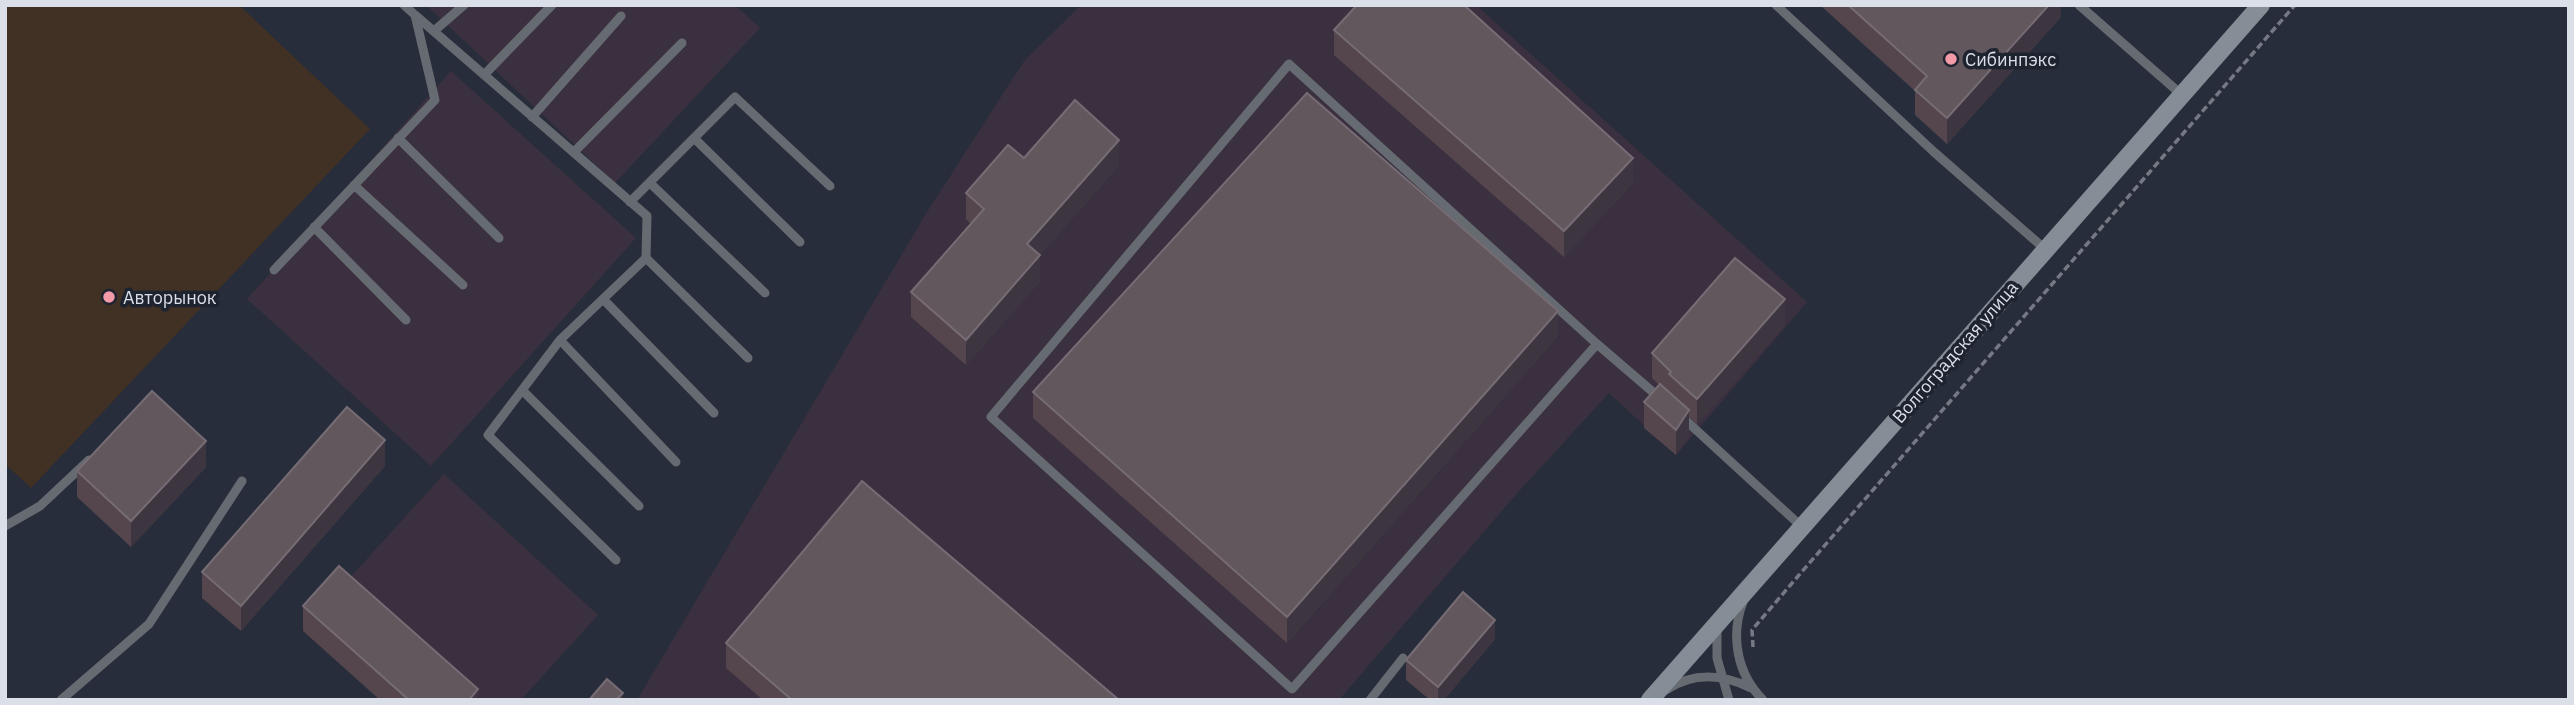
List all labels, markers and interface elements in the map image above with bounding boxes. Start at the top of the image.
place label: Сибинпэкс [1965,48,2056,71]
marker: Сибинпэкс [1943,51,1959,67]
street label: Волгоградская улица [1887,276,2023,428]
place label: Авторынок [123,286,217,309]
marker: Авторынок [101,289,117,305]

